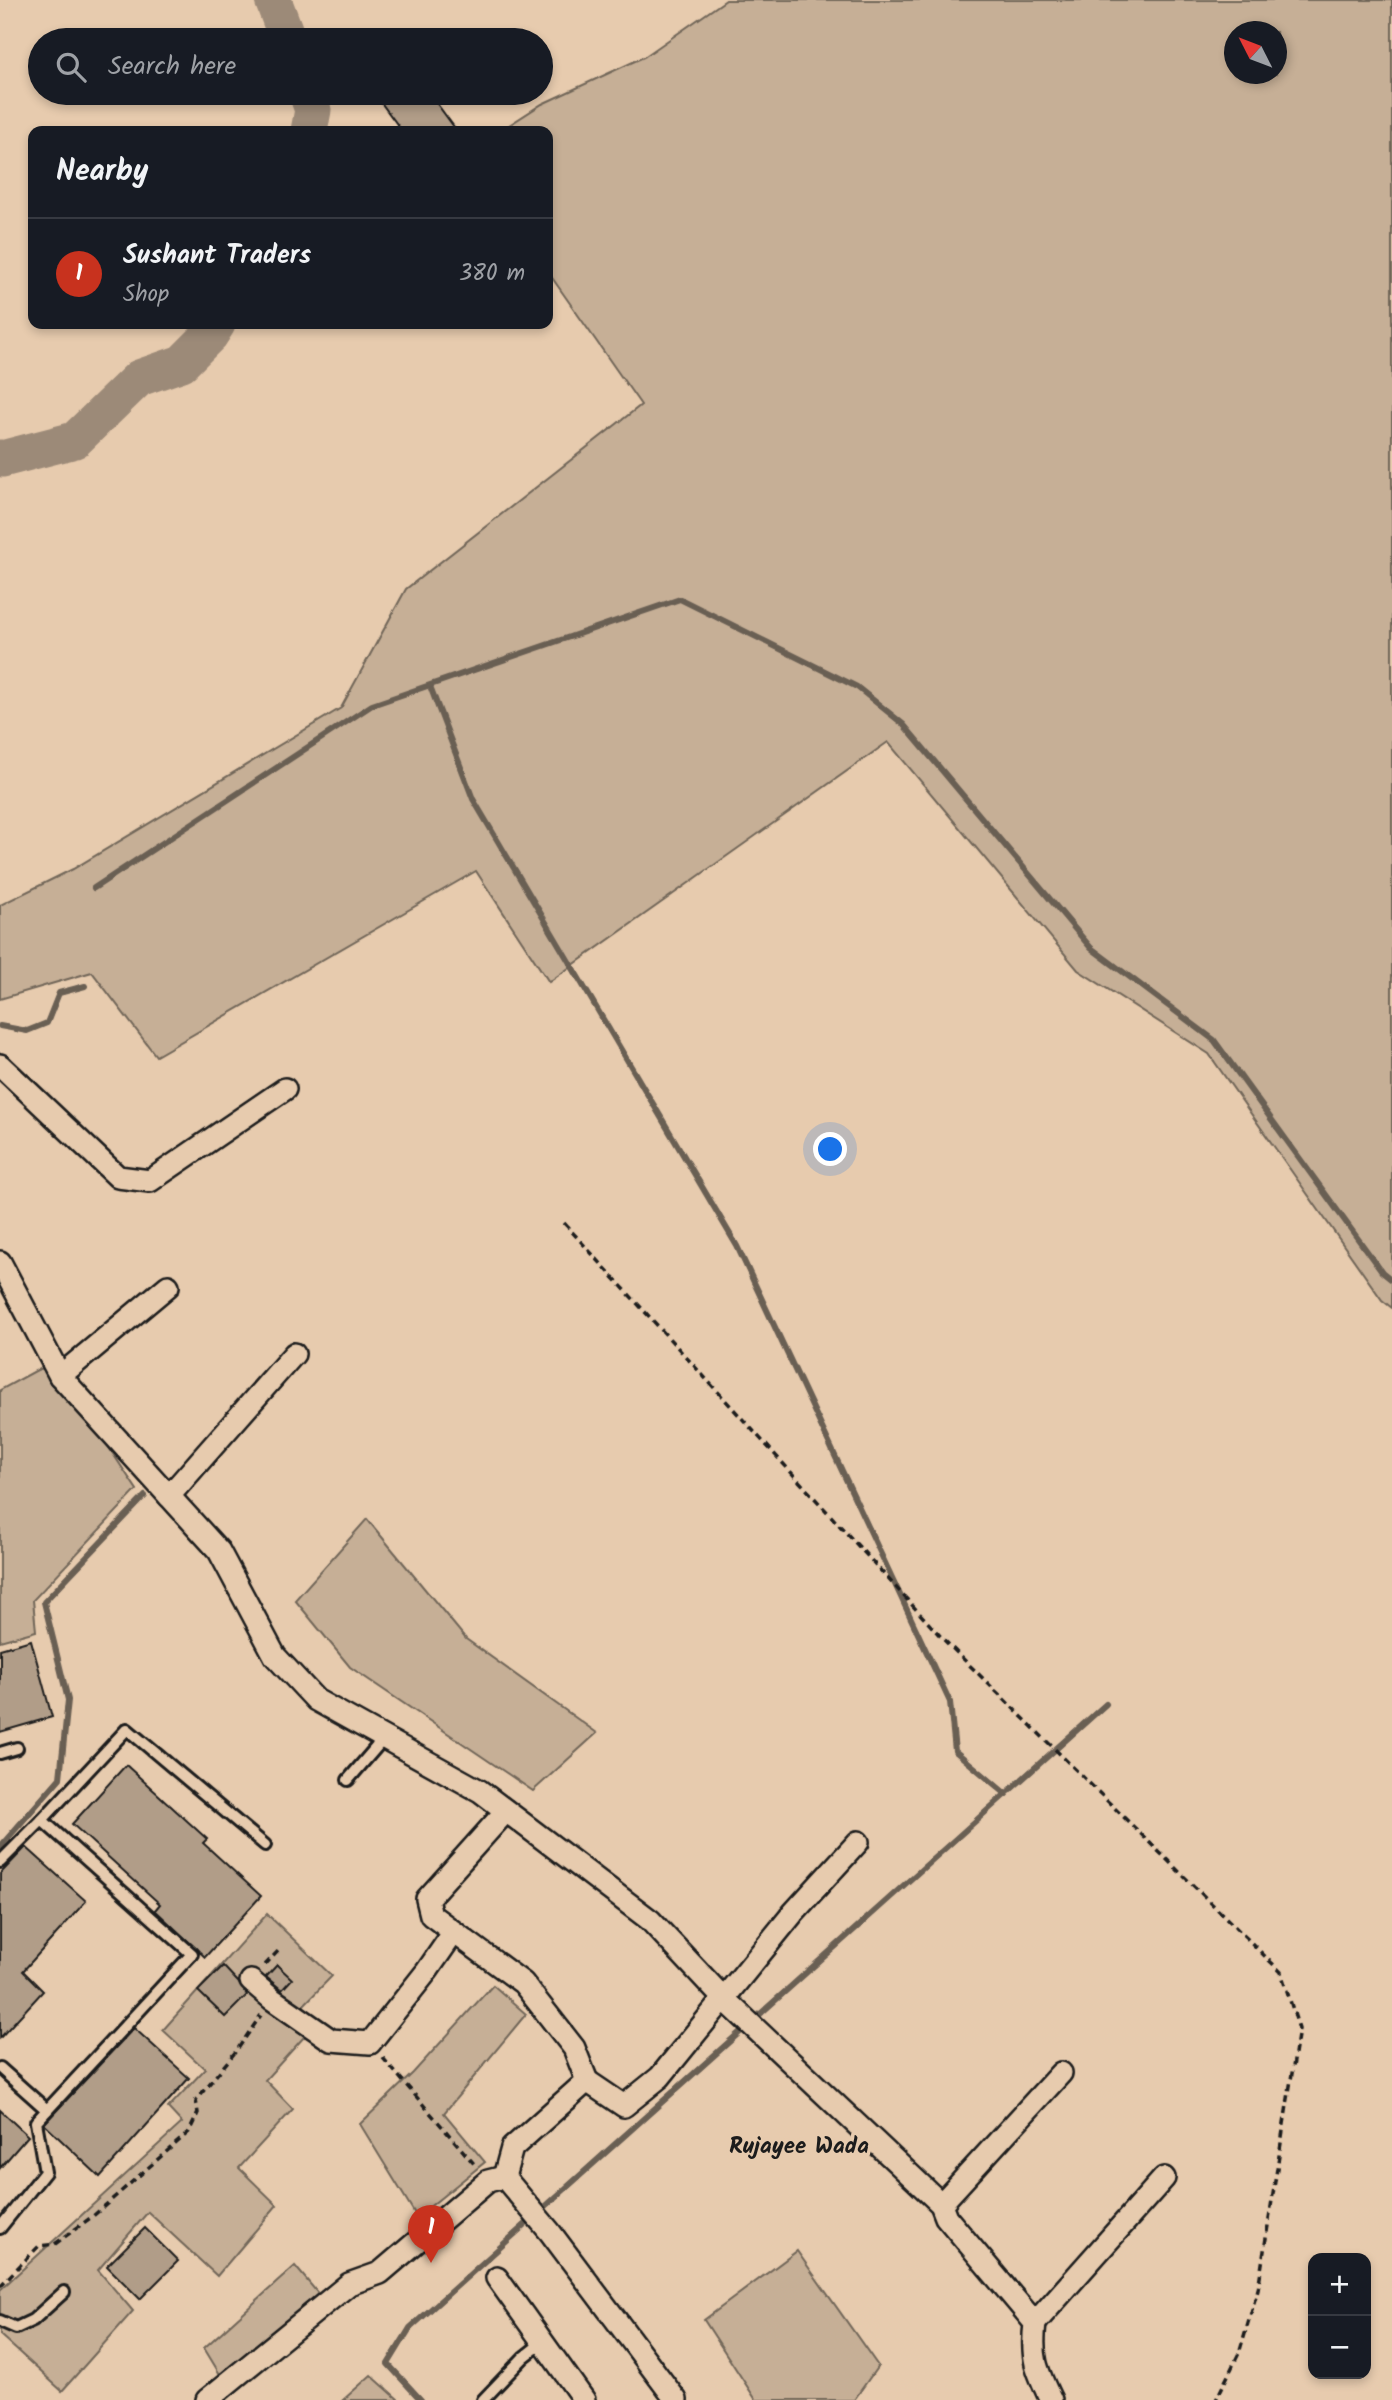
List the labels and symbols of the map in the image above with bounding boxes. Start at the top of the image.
north arrow [1224,21,1287,84]
your location [813,1132,847,1166]
district label: Rujayee Wada [729,2129,869,2165]
pin: 1 [408,2205,454,2263]

